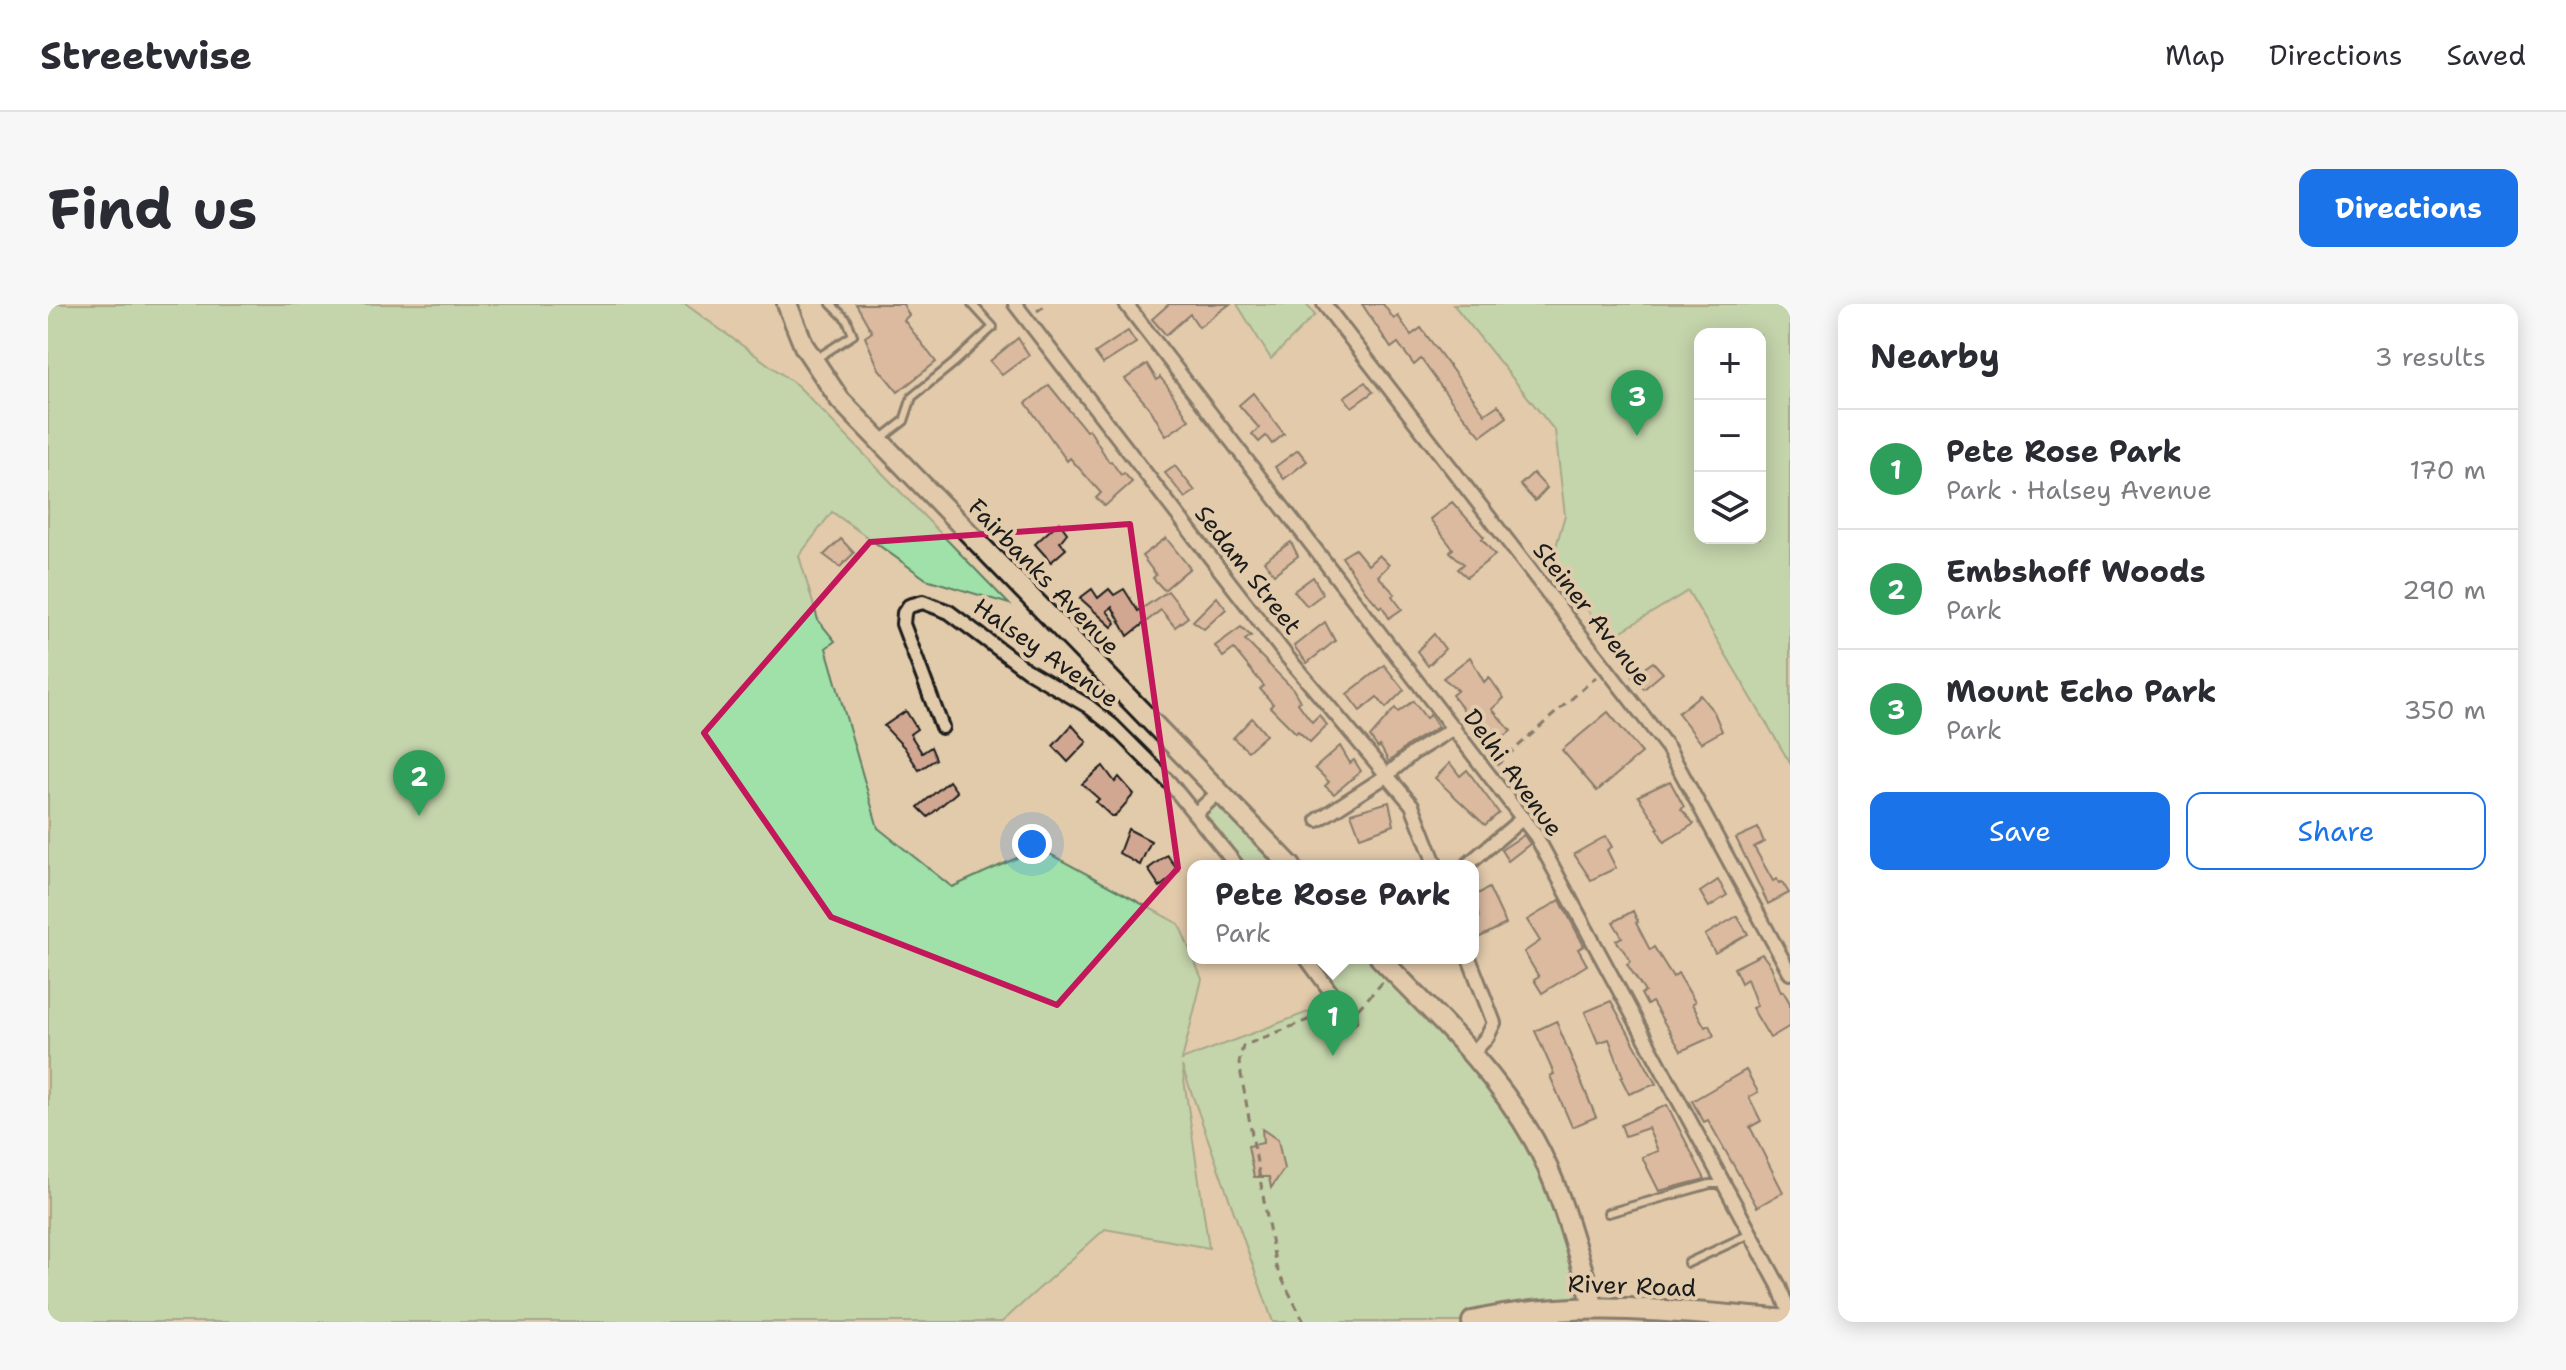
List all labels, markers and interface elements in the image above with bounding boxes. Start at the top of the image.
text: Streetwise [40,30,252,81]
text: Map [2165,36,2225,74]
text: Directions [2269,36,2403,74]
text: Saved [2447,36,2526,74]
button: Directions [2299,169,2518,247]
text: Find us [48,171,257,246]
map controls [1694,328,1766,544]
button: + [1694,328,1766,400]
text: Nearby [1870,333,2000,379]
text: 3 results [2374,339,2486,374]
pin: 3 [1611,370,1663,436]
button: − [1694,400,1766,472]
text: Pete Rose Park [1946,431,2182,472]
text: 1 [1890,452,1902,487]
text: 170 m [2409,452,2486,487]
button: layers [1694,472,1766,544]
text: Park · Halsey Avenue [1946,472,2212,507]
street label: Fairbanks Avenue [961,492,1127,662]
street label: Sedam Street [1187,499,1309,641]
street label: Steiner Avenue [1526,535,1658,693]
text: Embshoff Woods [1946,551,2206,592]
text: 2 [1887,572,1905,607]
text: 290 m [2402,572,2486,607]
street label: Halsey Avenue [967,591,1125,715]
text: Park [1946,592,2002,627]
text: Mount Echo Park [1946,671,2217,712]
text: 3 [1887,692,1905,727]
text: 350 m [2403,692,2486,727]
street label: Delhi Avenue [1456,703,1570,843]
text: Park [1946,712,2002,747]
pin: 2 [393,750,445,816]
button: Save [1870,792,2170,870]
button: Share [2186,792,2486,870]
your location [1012,824,1052,864]
popup [1187,860,1479,964]
text: Pete Rose Park [1215,874,1451,915]
text: Park [1215,915,1271,950]
pin: 1 [1307,990,1359,1056]
street label: River Road [1567,1268,1697,1304]

